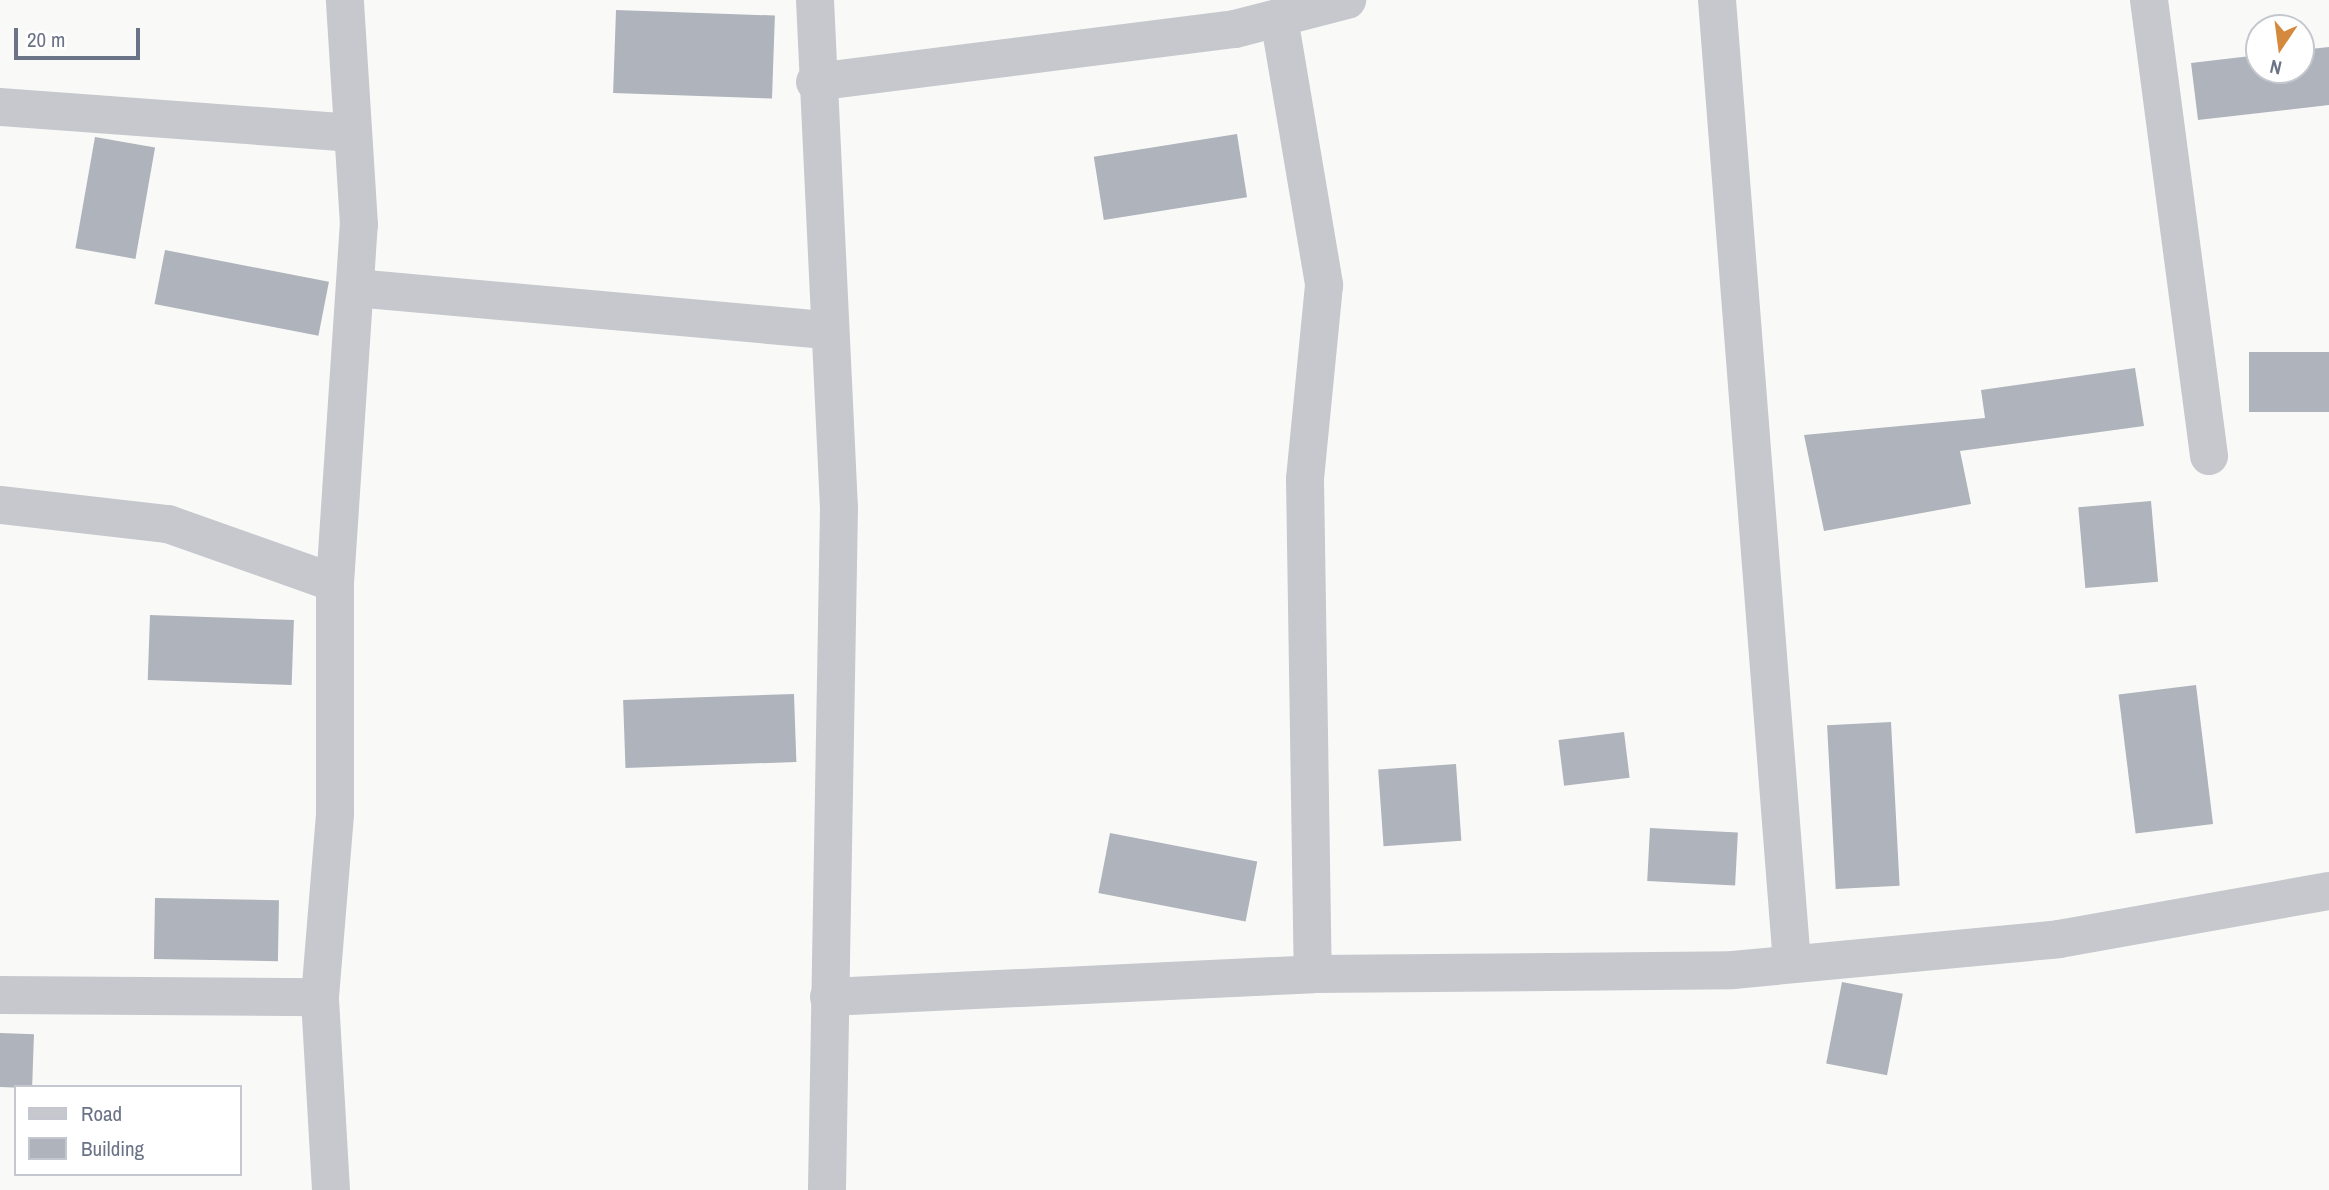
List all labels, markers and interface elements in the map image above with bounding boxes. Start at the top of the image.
scale bar [18,14,144,58]
north arrow [2245,14,2315,84]
text: 20 m [27,25,65,54]
text: N [2267,54,2284,81]
legend [14,1085,242,1176]
text: Road [81,1099,122,1128]
text: Building [81,1134,144,1163]

